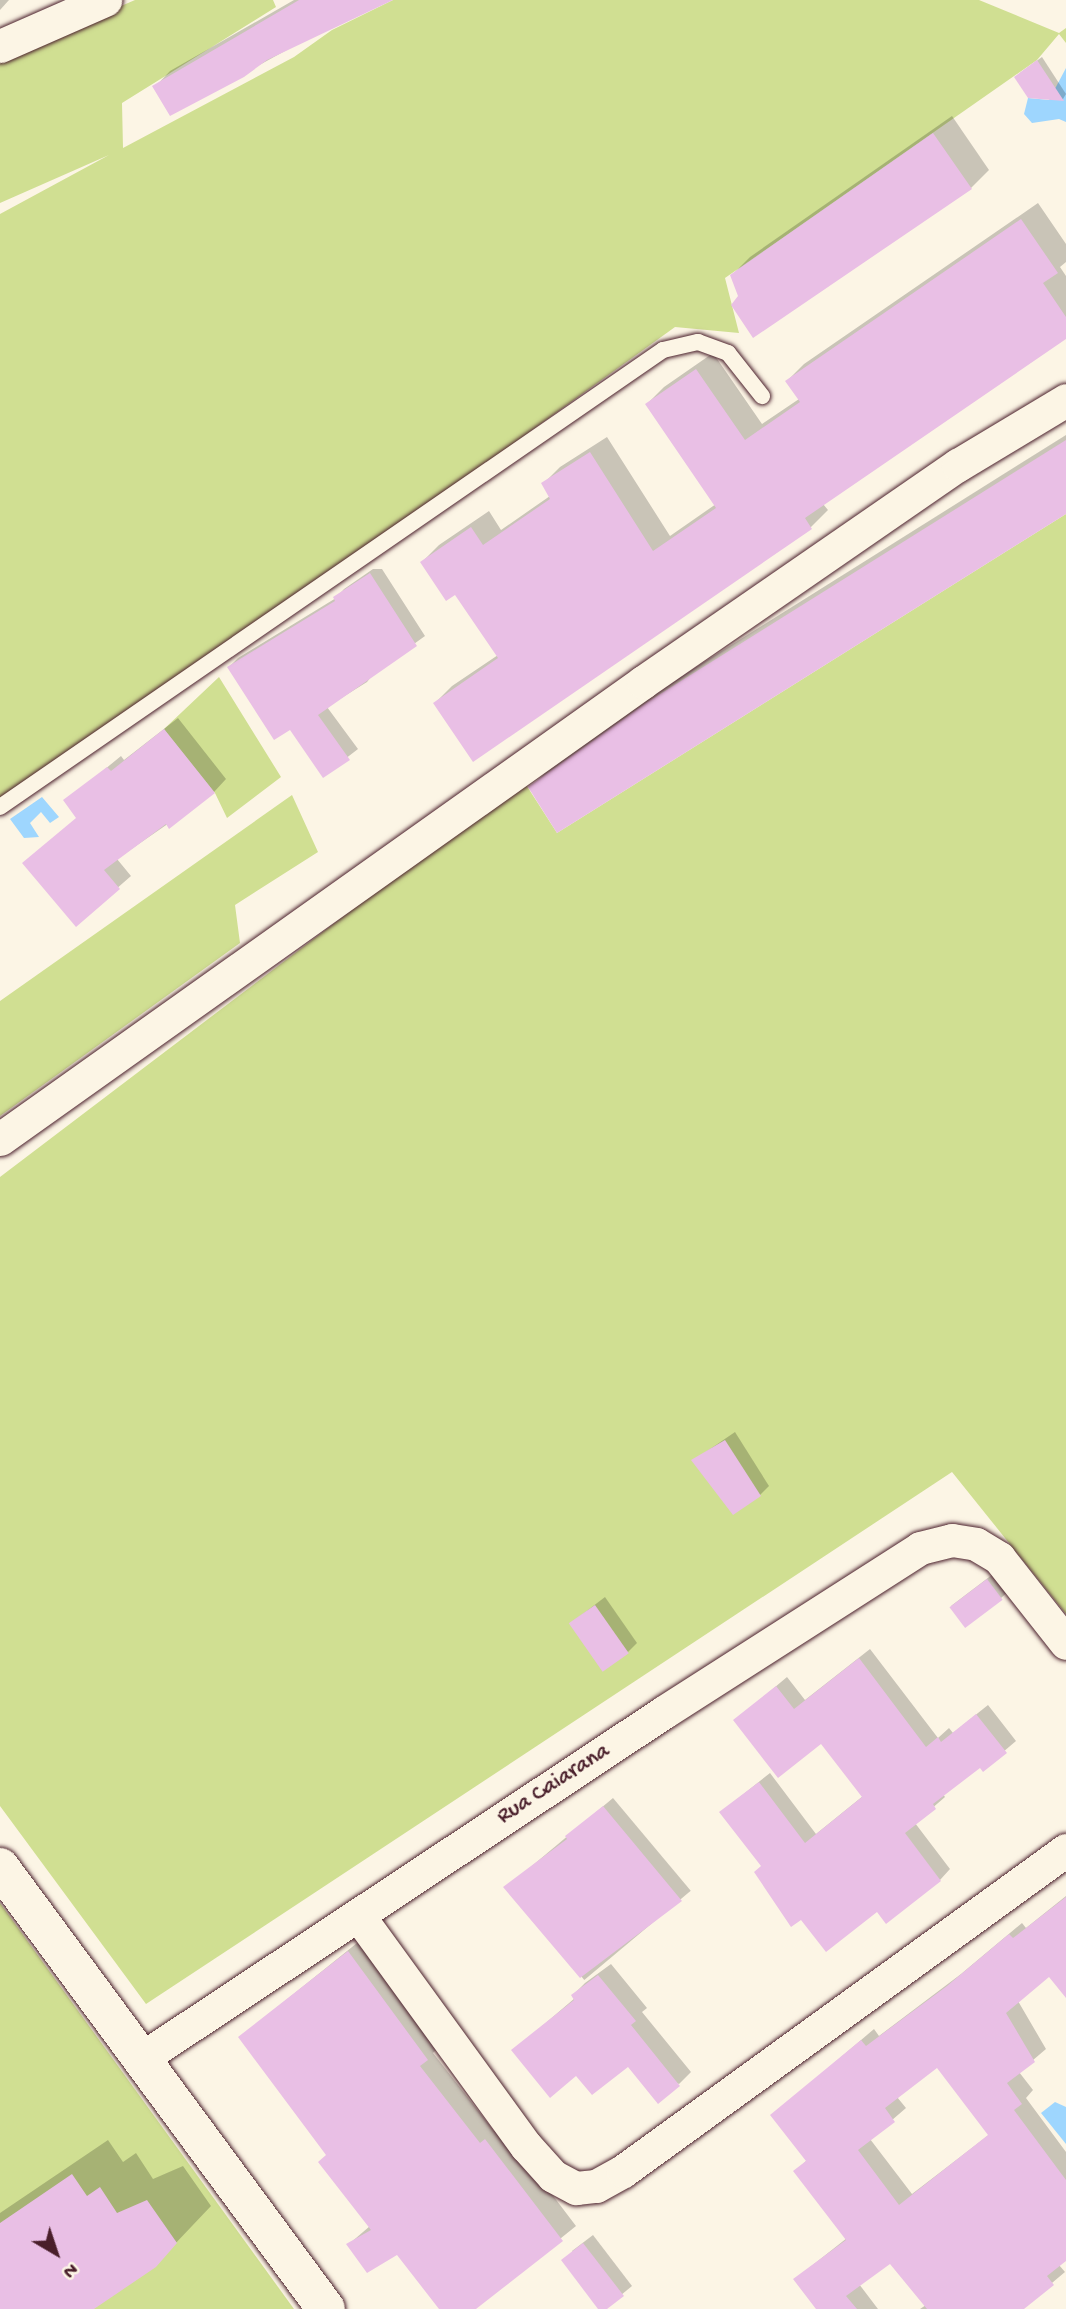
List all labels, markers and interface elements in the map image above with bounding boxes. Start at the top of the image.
street label: Rua Caiarana [493,1738,615,1832]
north arrow [21,2218,91,2288]
text: N [57,2257,82,2283]

